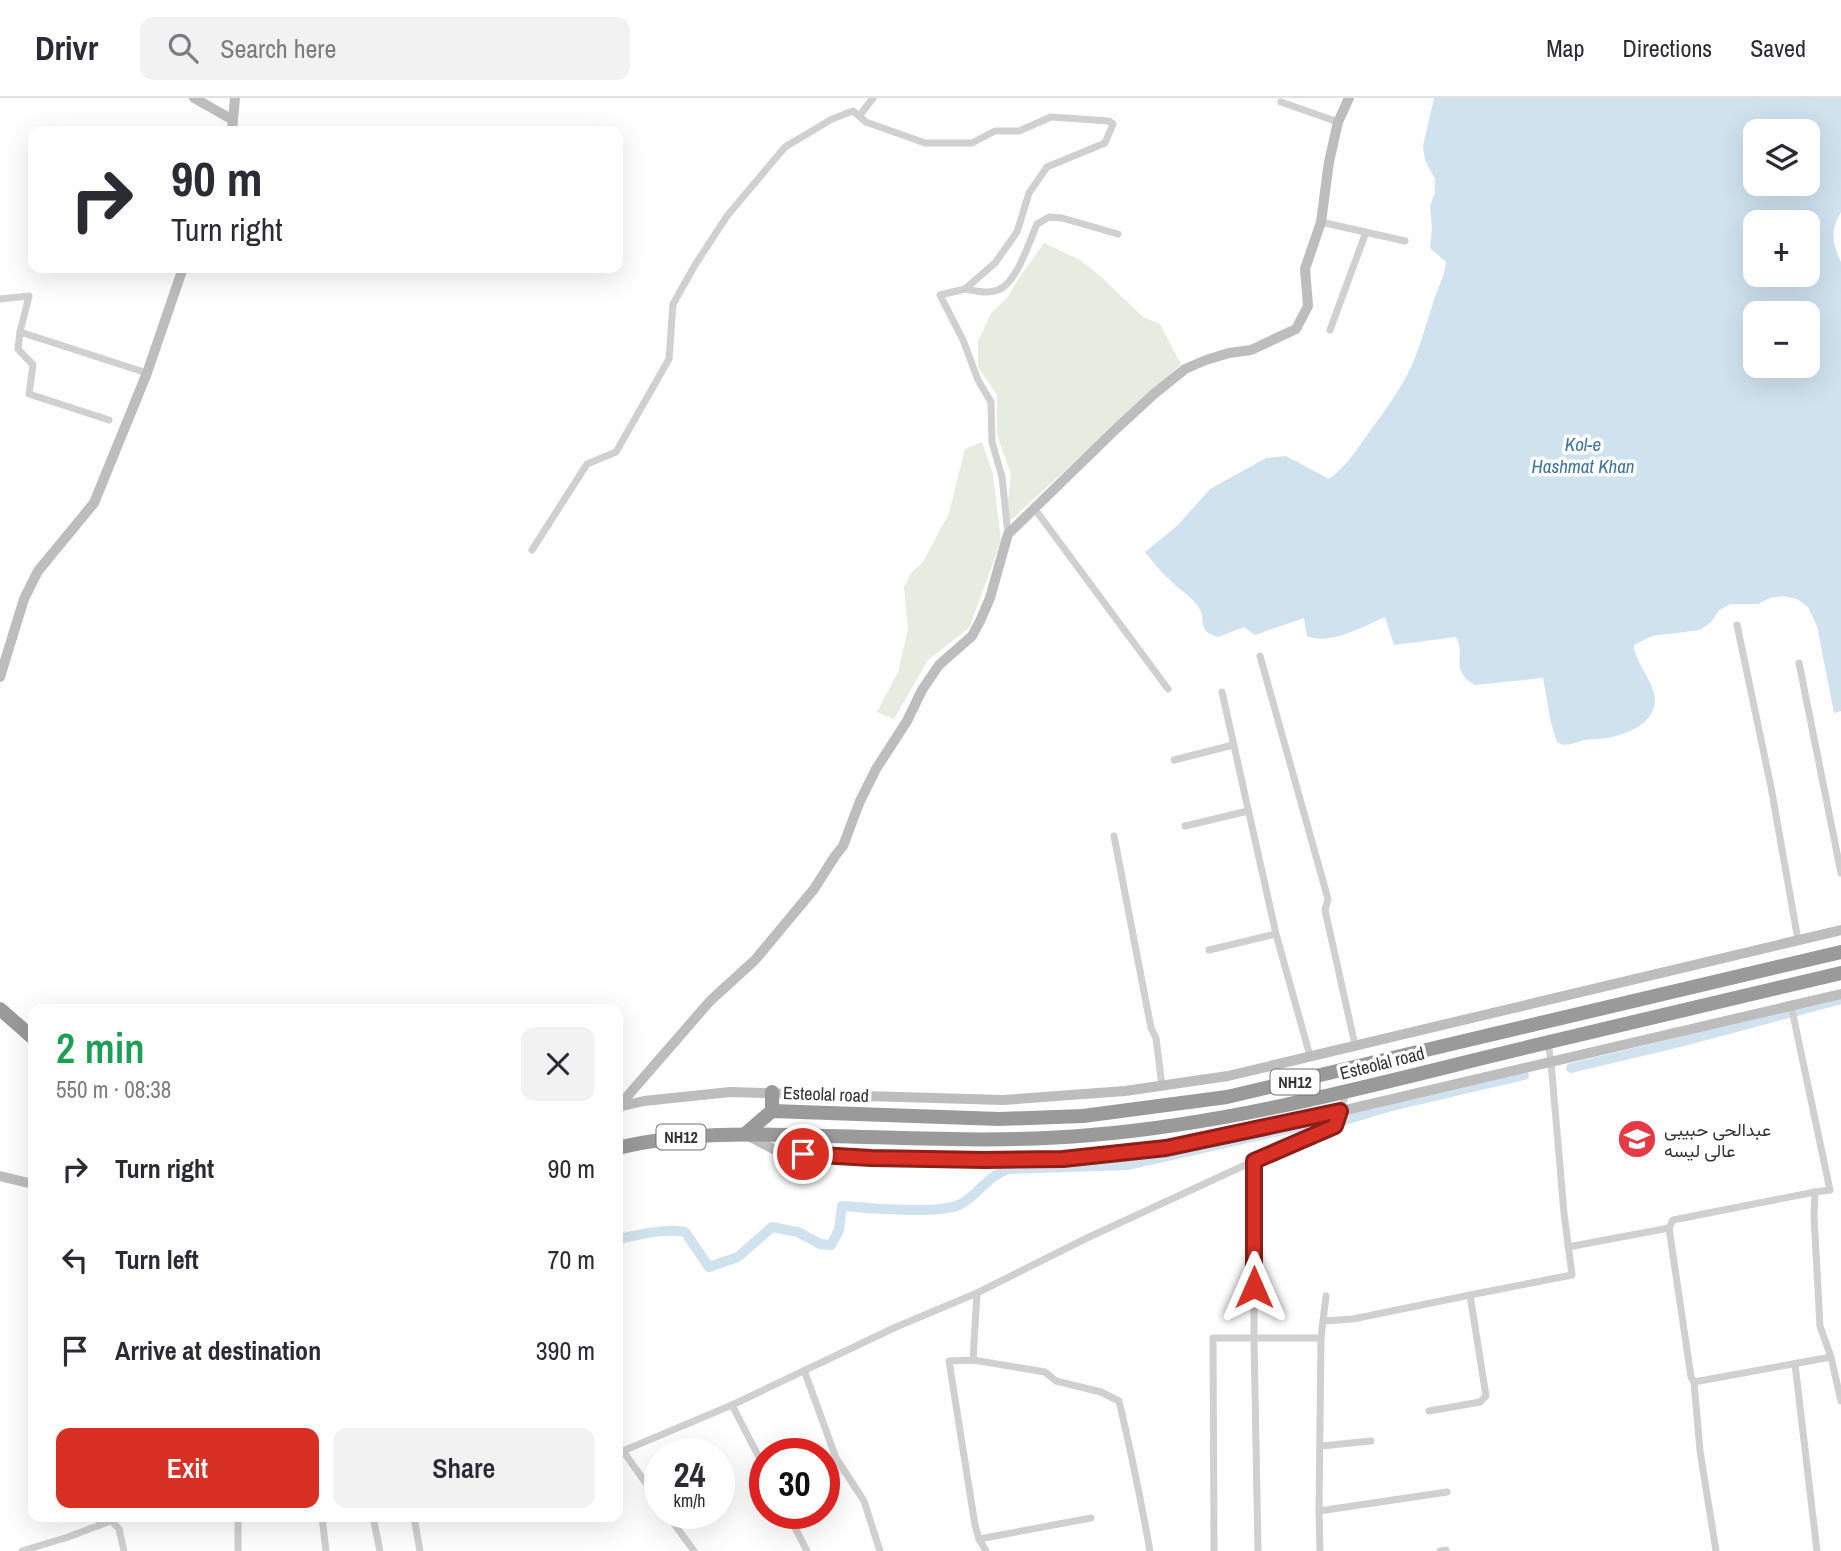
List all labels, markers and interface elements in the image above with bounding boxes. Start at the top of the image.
search box [140,17,630,80]
text: Drivr [35,26,98,70]
icon: search [164,29,202,67]
text: Search here [220,31,336,66]
text: Map [1546,32,1584,64]
text: Directions [1622,32,1712,64]
text: Saved [1750,32,1806,64]
map controls [1743,119,1820,378]
button: layers [1743,119,1820,196]
text: 90 m [171,145,263,211]
icon: right [56,154,147,245]
text: Turn right [171,208,283,251]
button: + [1743,210,1820,287]
button: − [1743,301,1820,378]
water label: Kol-e Hashmat Khan [1531,431,1635,479]
text: 2 min [56,1020,145,1076]
button: close [521,1027,595,1101]
street label: Esteolal road [1337,1040,1427,1086]
road number: NH12 [1270,1070,1320,1094]
text: 550 m · 08:38 [56,1074,171,1105]
street label: Esteolal road [783,1080,869,1108]
place label: عبدالحی حبیبی عالی لیسه [1664,1117,1771,1163]
school or university icon: عبدالحی حبیبی عالی لیسه [1616,1118,1658,1160]
road number: NH12 [656,1124,706,1149]
pin [773,1124,833,1184]
icon: arrive [784,1135,822,1173]
icon: right [56,1150,94,1188]
text: Turn right [115,1151,214,1186]
text: 90 m [548,1151,595,1186]
icon: left [56,1241,94,1279]
text: Turn left [115,1242,199,1277]
text: 70 m [548,1242,595,1277]
position arrow [1217,1250,1291,1324]
icon: arrive [56,1332,94,1370]
text: Arrive at destination [115,1333,321,1368]
text: 390 m [536,1333,595,1368]
button: Exit [56,1428,319,1508]
button: Share [333,1428,595,1508]
speed limit sign: 30 [749,1438,840,1529]
text: 24 [674,1451,705,1498]
text: km/h [674,1488,706,1513]

